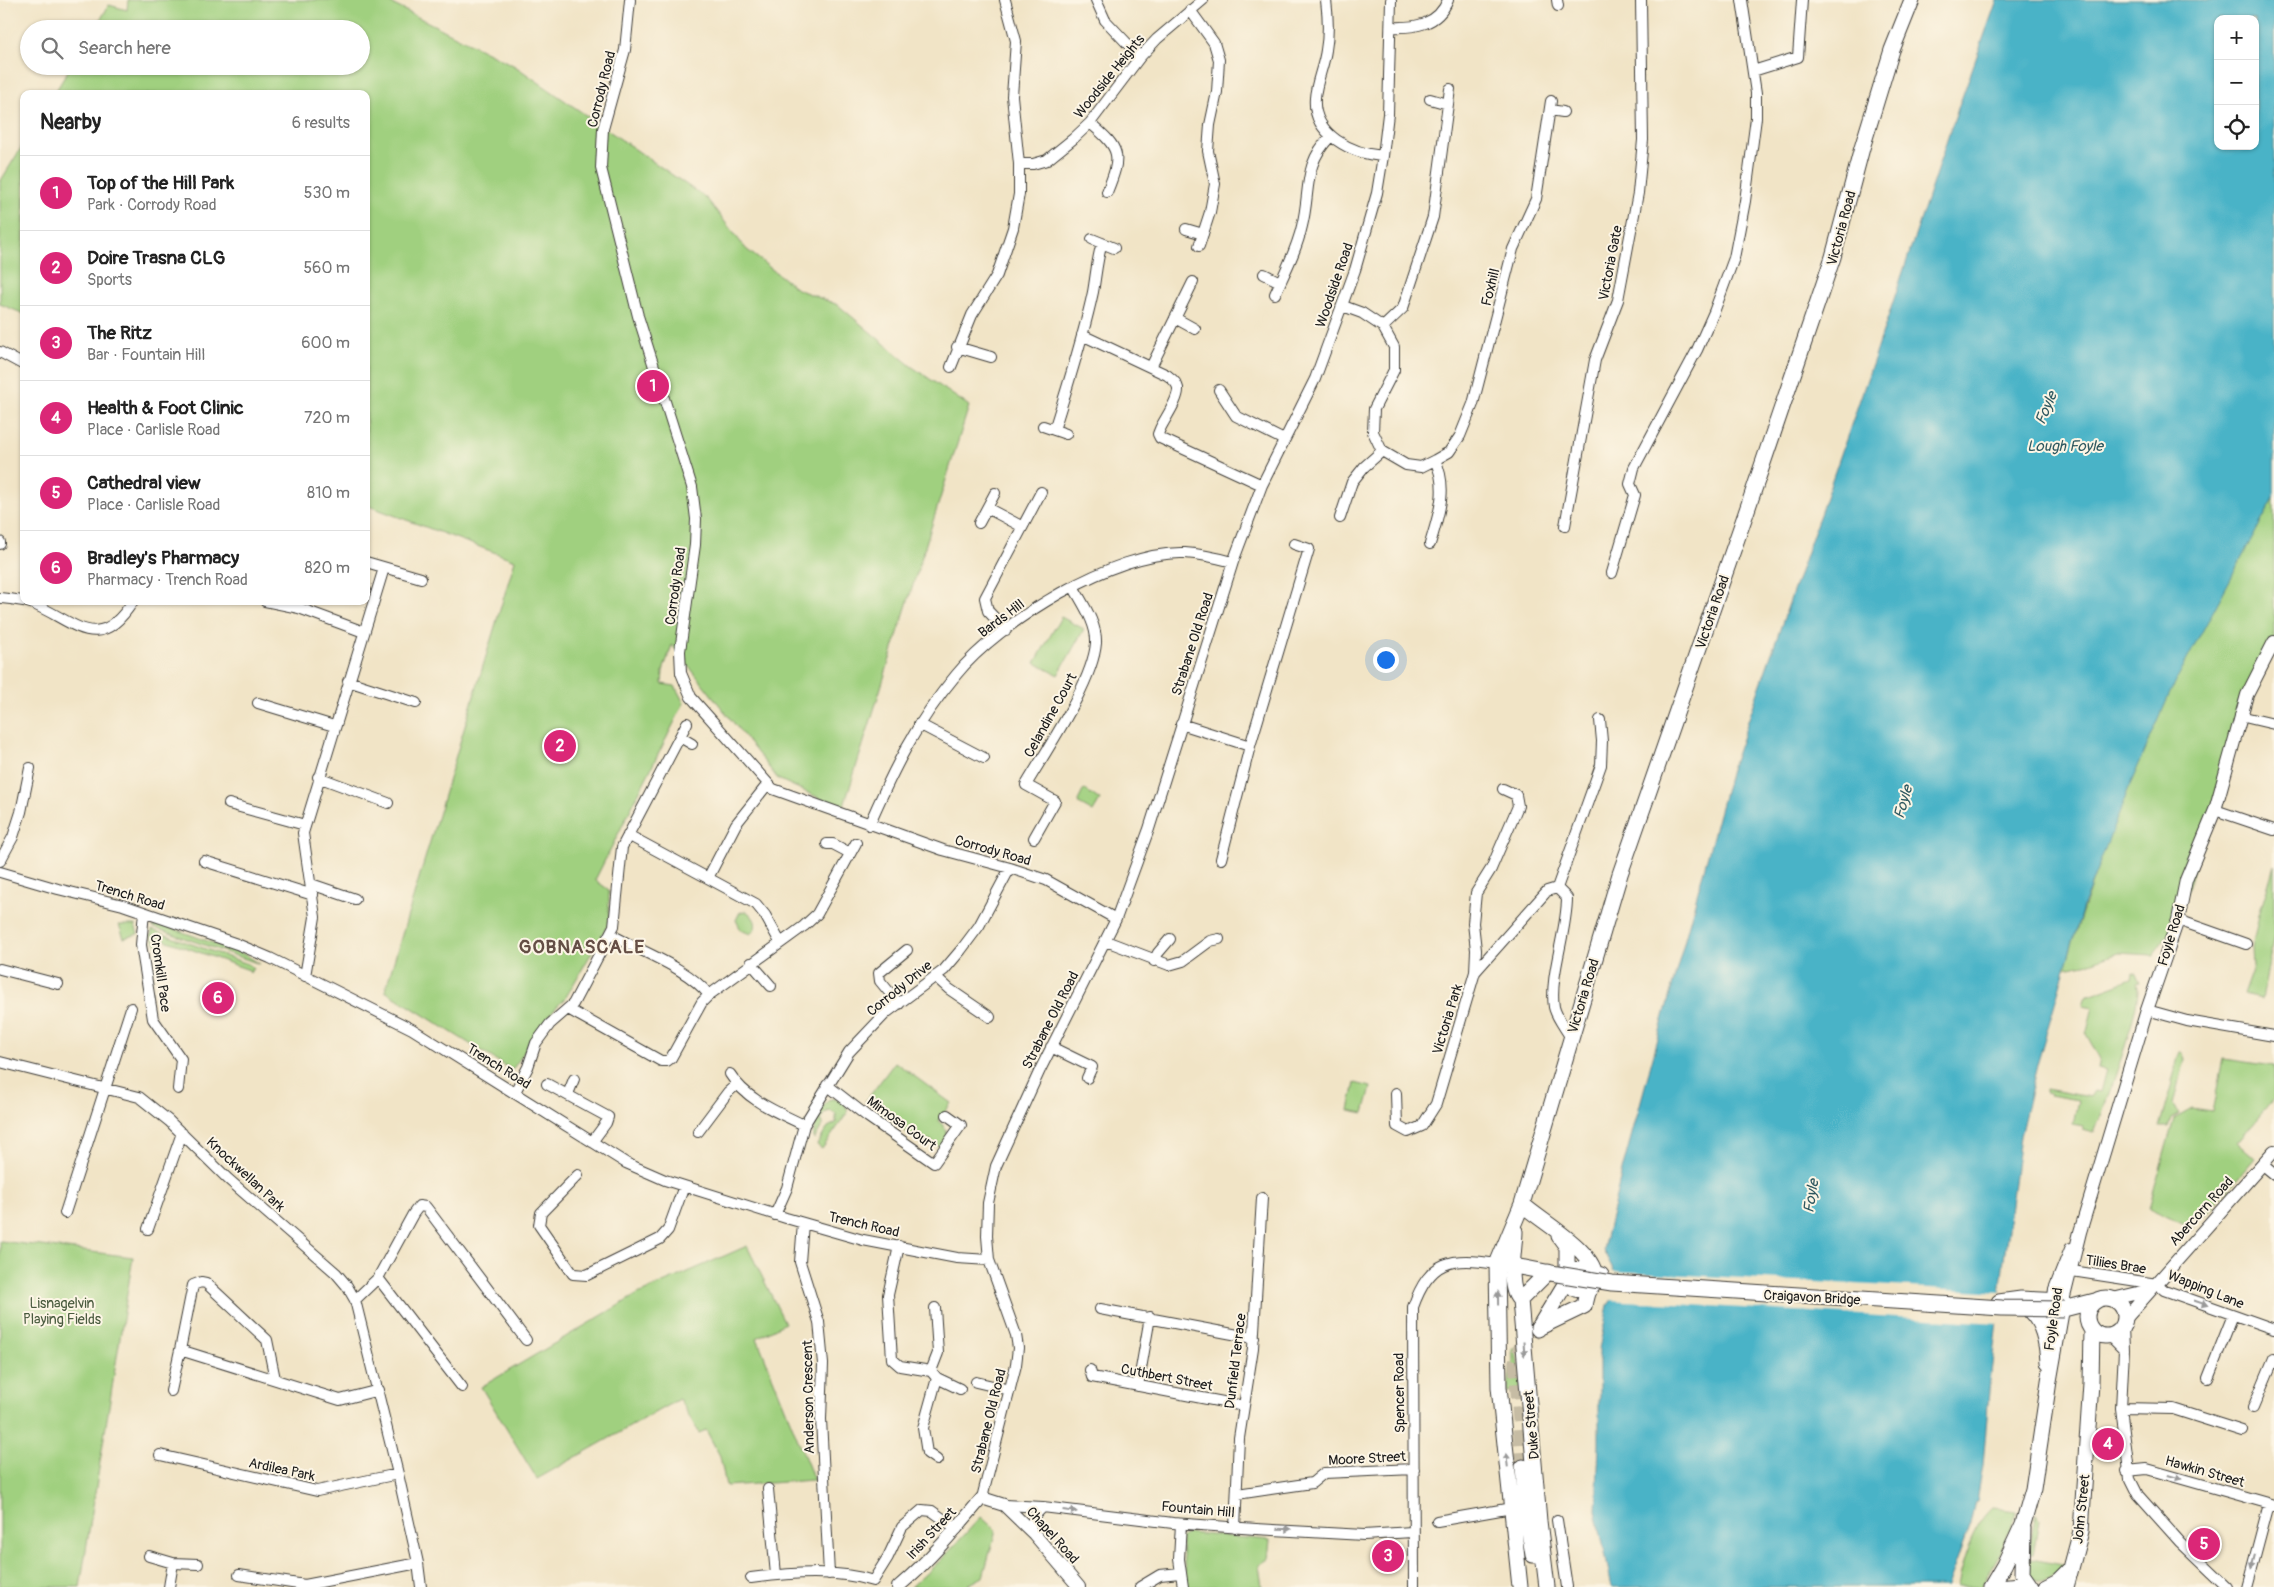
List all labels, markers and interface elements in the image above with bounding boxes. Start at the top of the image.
map controls [2214,15,2259,150]
button: + [2214,15,2259,60]
search box [20,20,370,75]
street label: Woodside Heights [1070,30,1149,122]
icon: search [38,34,66,62]
text: Search here [78,36,171,60]
street label: Corrody Road [584,49,619,129]
button: − [2214,60,2259,105]
button: locate [2214,105,2259,150]
text: Nearby [40,109,101,136]
text: 6 results [292,113,350,133]
text: Top of the Hill Park [87,171,234,195]
text: 1 [53,183,59,203]
text: 530 m [304,183,350,203]
street label: Victoria Road [1823,189,1860,268]
text: Park · Corrody Road [87,195,217,215]
street label: Victoria Gate [1595,224,1626,302]
street label: Woodside Road [1312,240,1357,330]
text: Doire Trasna CLG [87,246,225,270]
text: 2 [52,258,60,278]
text: 560 m [303,258,350,278]
street label: Foxhill [1478,267,1503,308]
text: Sports [87,270,132,290]
text: The Ritz [87,321,152,345]
text: 3 [52,333,60,353]
text: 600 m [301,333,350,353]
text: Bar · Fountain Hill [87,345,205,365]
pin: 1 [637,367,669,405]
water label: Foyle [2031,387,2062,427]
text: Health & Foot Clinic [87,396,244,420]
text: 4 [51,408,61,428]
text: 720 m [304,408,350,428]
text: Place · Carlisle Road [87,420,220,440]
water label: Lough Foyle [2027,437,2104,456]
text: Cathedral view [87,471,201,495]
text: 5 [52,483,60,503]
text: 810 m [307,483,350,503]
text: Place · Carlisle Road [87,495,220,515]
text: Bradley's Pharmacy [87,546,239,570]
street label: Corrody Road [662,546,689,626]
text: 6 [51,558,61,578]
text: 820 m [304,558,350,578]
text: Pharmacy · Trench Road [87,570,248,590]
street label: Victoria Road [1692,573,1733,651]
street label: Strabane Old Road [1168,590,1217,698]
street label: Bards Hill [975,596,1028,641]
your location [1373,647,1399,673]
street label: Celandine Court [1020,670,1081,760]
pin: 2 [544,727,576,765]
water label: Foyle [1890,782,1918,821]
street label: Corrody Road [953,832,1033,869]
street label: Trench Road [93,877,167,914]
street label: Foyle Road [2154,902,2189,968]
street label: Cromkill Pace [147,933,174,1013]
district label: GOBNASCALE [519,935,645,959]
street label: Corrody Drive [863,957,935,1020]
street label: Victoria Road [1564,957,1603,1036]
street label: Strabane Old Road [1019,968,1082,1072]
pin: 6 [202,979,234,1017]
street label: Victoria Park [1429,982,1466,1056]
street label: Trench Road [464,1040,534,1093]
street label: Mimosa Court [864,1092,940,1155]
street label: Knockwellan Park [203,1133,289,1215]
street label: Abercorn Road [2166,1173,2237,1250]
water label: Foyle [1799,1176,1824,1214]
street label: Trench Road [827,1208,901,1241]
street label: Tiliies Brae [2084,1251,2148,1278]
street label: Wapping Lane [2165,1266,2247,1313]
street label: Craigavon Bridge [1763,1286,1861,1309]
street label: Foyle Road [2041,1286,2066,1352]
one-way arrow [1494,1290,1502,1306]
park label: Lisnagelvin Playing Fields [23,1295,102,1328]
one-way arrow [2194,1299,2209,1307]
street label: Dunfield Terrace [1221,1312,1250,1410]
street label: Anderson Crescent [799,1339,818,1454]
one-way arrow [1521,1341,1529,1357]
street label: Spencer Road [1390,1353,1409,1433]
street label: Cuthbert Street [1119,1360,1215,1395]
street label: Strabane Old Road [967,1367,1010,1475]
street label: Duke Street [1520,1389,1543,1460]
pin: 4 [2092,1425,2124,1463]
street label: Moore Street [1328,1448,1407,1469]
one-way arrow [1503,1452,1511,1468]
street label: Hawkin Street [2163,1452,2247,1491]
street label: Ardilea Park [247,1454,317,1485]
street label: John Street [2069,1473,2094,1545]
one-way arrow [2168,1474,2183,1482]
street label: Fountain Hill [1161,1498,1235,1521]
street label: Irish Street [903,1503,960,1563]
street label: Chapel Road [1023,1503,1083,1567]
one-way arrow [1063,1507,1079,1515]
pin: 5 [2188,1525,2220,1563]
one-way arrow [1276,1526,1292,1534]
pin: 3 [1372,1537,1404,1575]
one-way arrow [2249,1555,2257,1570]

